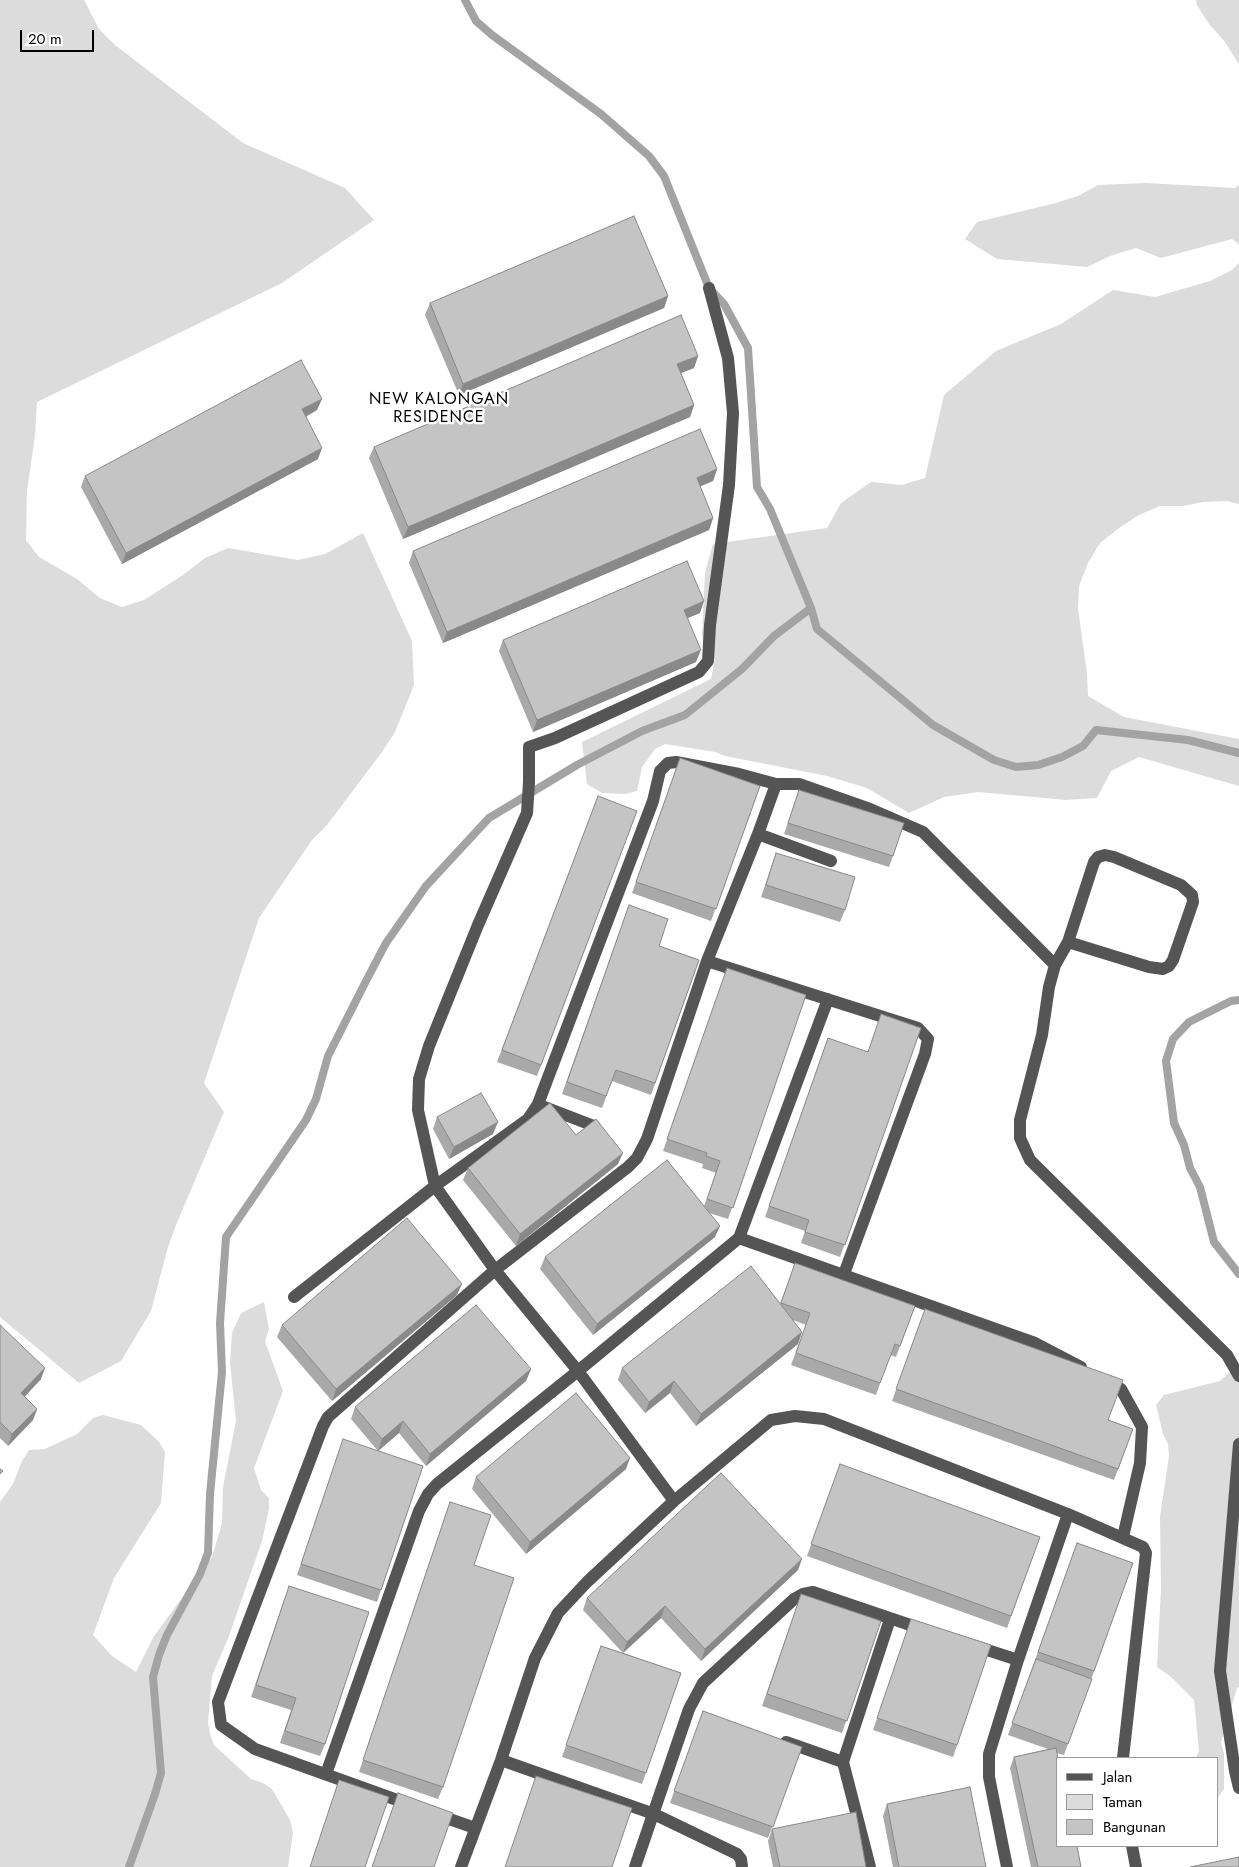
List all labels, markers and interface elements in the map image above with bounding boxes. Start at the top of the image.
scale bar [22,20,96,52]
text: 20 m [28,28,62,50]
district label: NEW KALONGAN RESIDENCE [367,390,511,428]
legend [1056,1757,1219,1847]
text: Jalan [1103,1766,1132,1788]
text: Taman [1103,1791,1142,1813]
text: Bangunan [1103,1816,1166,1838]

